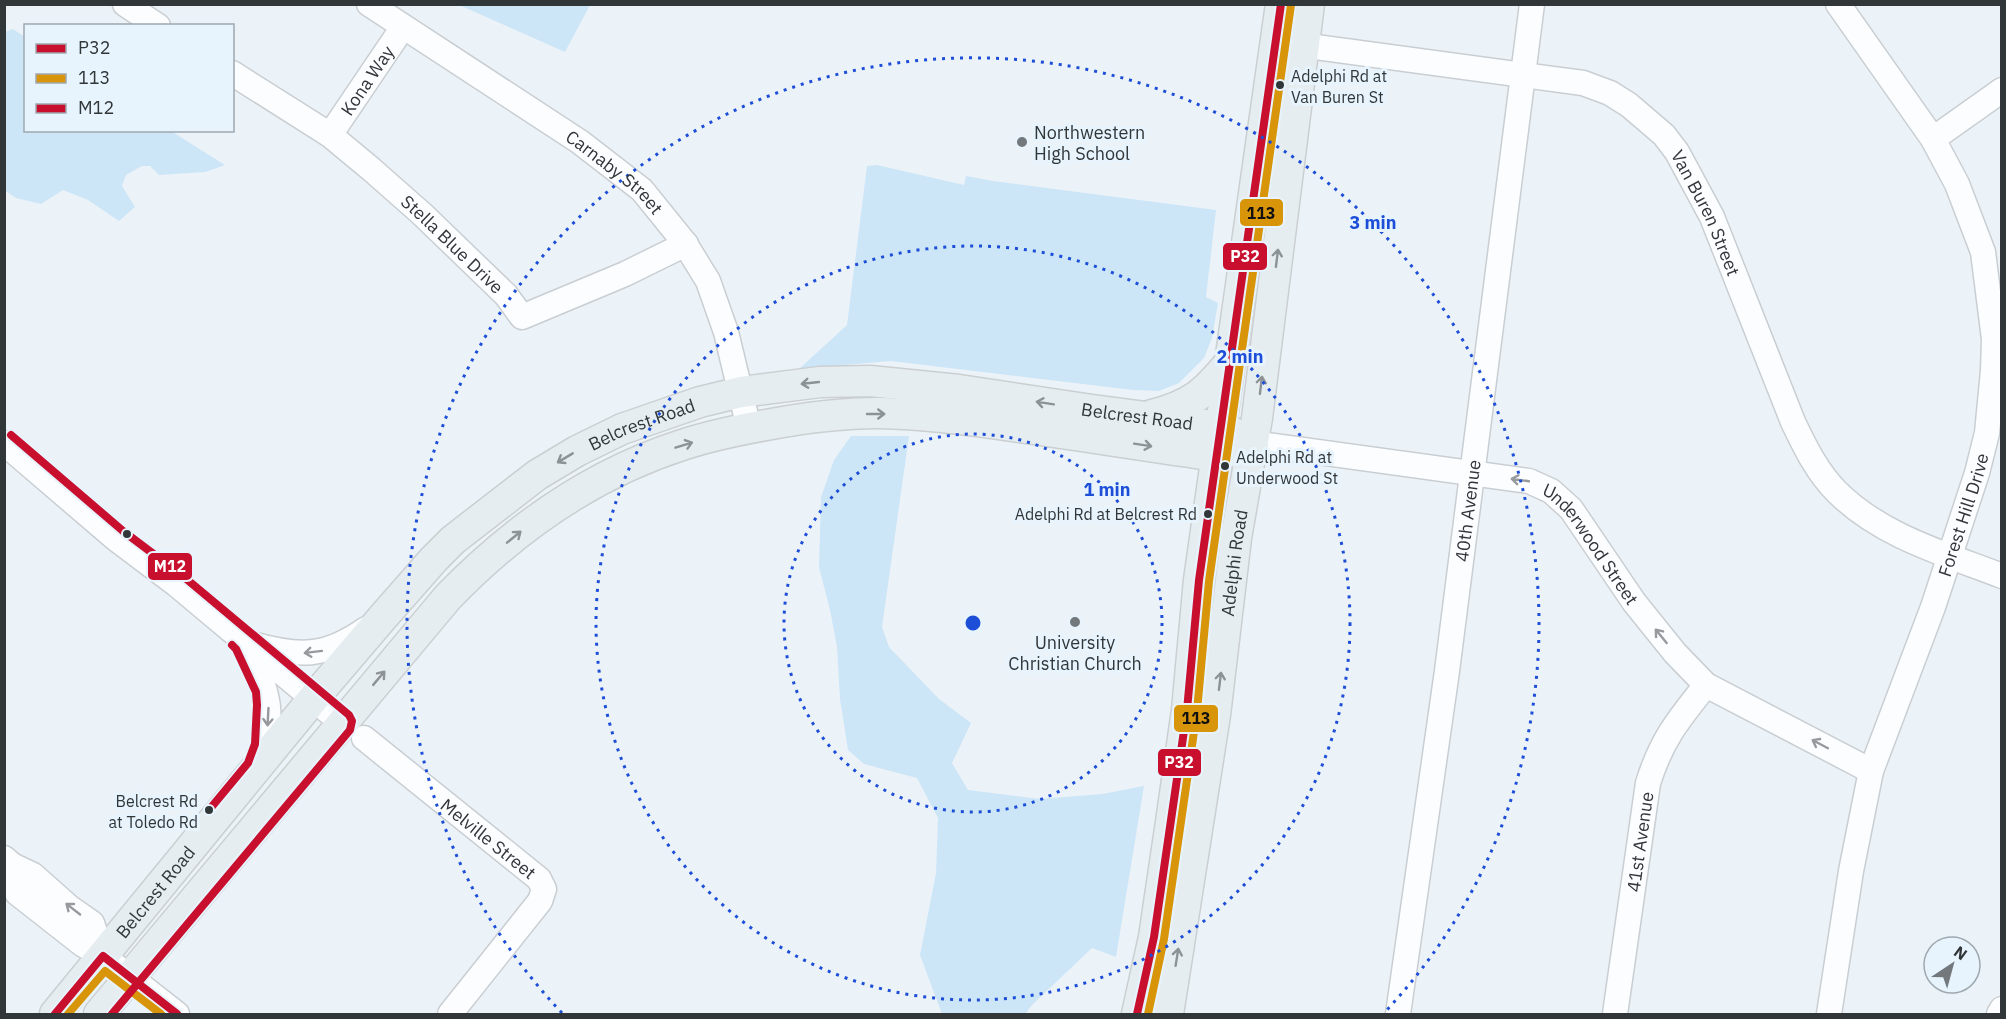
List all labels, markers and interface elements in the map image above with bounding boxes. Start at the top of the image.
legend [24,24,234,132]
text: P32 [78,36,111,59]
street label: Kona Way [335,41,399,120]
text: 113 [78,66,110,89]
place label: Adelphi Rd at Van Buren St [1291,66,1387,107]
marker: Adelphi Rd at Van Buren St [1274,79,1286,91]
text: M12 [78,96,114,119]
place label: Northwestern High School [1034,121,1145,165]
street label: Carnaby Street [562,125,668,219]
marker: Northwestern High School [1015,135,1029,149]
street label: Van Buren Street [1666,146,1746,279]
street label: Stella Blue Drive [397,190,509,298]
line badge: 113 [1239,198,1284,227]
text: 113 [1247,203,1275,223]
text: 3 min [1349,211,1397,234]
line badge: P32 [1222,242,1268,271]
text: P32 [1230,246,1260,266]
one-way arrow [1272,249,1283,269]
text: 2 min [1216,345,1264,368]
one-way arrow [1256,376,1267,396]
one-way arrow [800,378,820,389]
street label: Belcrest Road [584,393,698,455]
one-way arrow [1036,397,1056,408]
street label: Belcrest Road [1080,397,1195,435]
one-way arrow [865,408,885,420]
one-way arrow [674,439,693,450]
one-way arrow [1133,439,1153,450]
place label: Adelphi Rd at Underwood St [1236,447,1338,488]
street label: Forest Hill Drive [1932,451,1993,579]
one-way arrow [557,452,574,464]
street label: 40th Avenue [1450,458,1485,563]
marker: Adelphi Rd at Underwood St [1219,460,1231,472]
one-way arrow [1510,474,1530,485]
street label: Underwood Street [1539,477,1644,609]
text: 1 min [1083,478,1131,501]
place label: Adelphi Rd at Belcrest Rd [1015,504,1197,524]
marker: Adelphi Rd at Belcrest Rd [1202,508,1214,520]
street label: Adelphi Road [1215,508,1252,618]
unlabelled marker [121,528,133,540]
one-way arrow [505,531,521,544]
line badge: M12 [147,552,193,581]
text: M12 [154,556,186,576]
centre of rings [963,613,983,633]
marker: University Christian Church [1068,615,1082,629]
one-way arrow [1654,628,1667,644]
place label: University Christian Church [1008,631,1142,675]
one-way arrow [303,647,323,658]
one-way arrow [373,670,386,686]
one-way arrow [1214,672,1225,691]
line badge: 113 [1173,704,1219,733]
one-way arrow [262,706,273,726]
text: 113 [1182,708,1210,728]
one-way arrow [1811,738,1829,749]
line badge: P32 [1157,748,1202,777]
text: P32 [1164,752,1194,772]
street label: 41st Avenue [1621,790,1658,893]
place label: Belcrest Rd at Toledo Rd [109,791,198,832]
street label: Melville Street [436,793,541,884]
marker: Belcrest Rd at Toledo Rd [203,804,215,816]
street label: Belcrest Road [111,841,200,943]
one-way arrow [65,903,81,915]
north arrow [1922,935,1982,995]
text: N [1950,941,1971,964]
one-way arrow [1172,947,1183,967]

